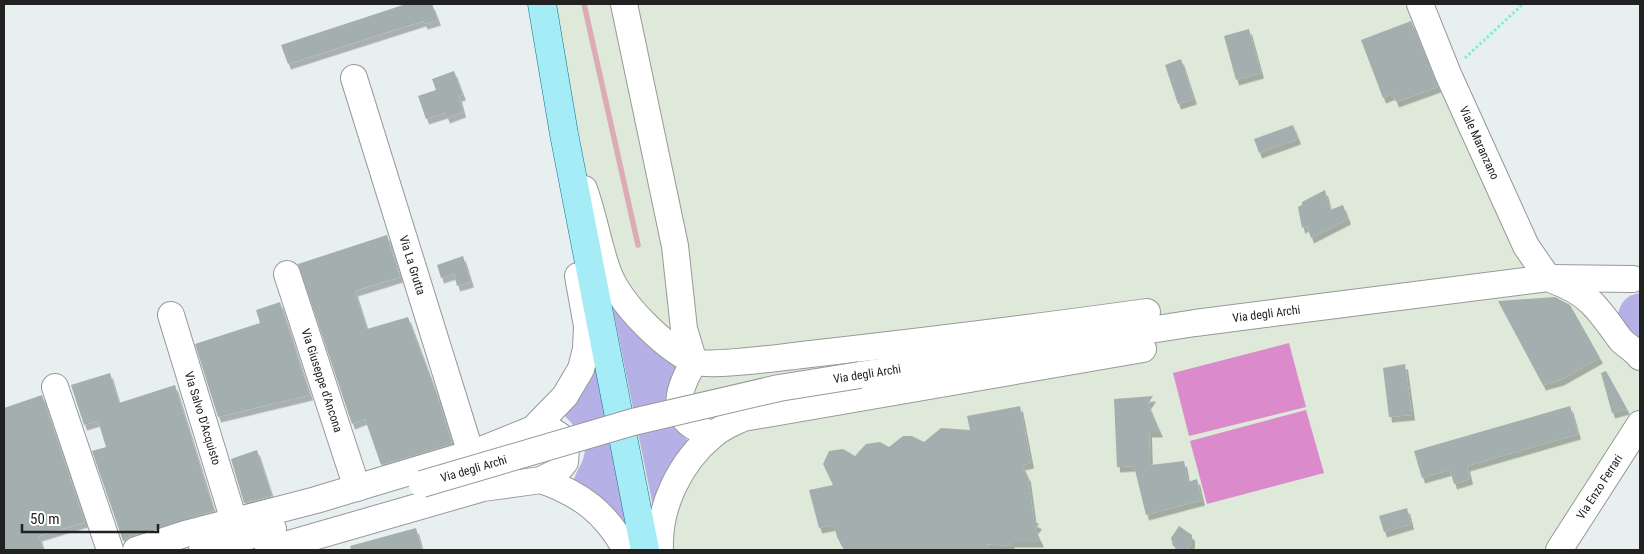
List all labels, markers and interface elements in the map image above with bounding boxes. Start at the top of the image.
street label: Viale Maranzano [1457,104,1502,182]
street label: Via La Grutta [396,234,428,297]
street label: Via degli Archi [1232,303,1301,325]
street label: Via Giuseppe d'Ancona [298,327,345,434]
street label: Via degli Archi [832,362,902,386]
street label: Via Salvo D'Acquisto [182,370,223,467]
street label: Via degli Archi [439,452,509,485]
street label: Via Enzo Ferrari [1574,452,1626,522]
scale bar [22,502,159,534]
text: 50 m [30,510,60,528]

